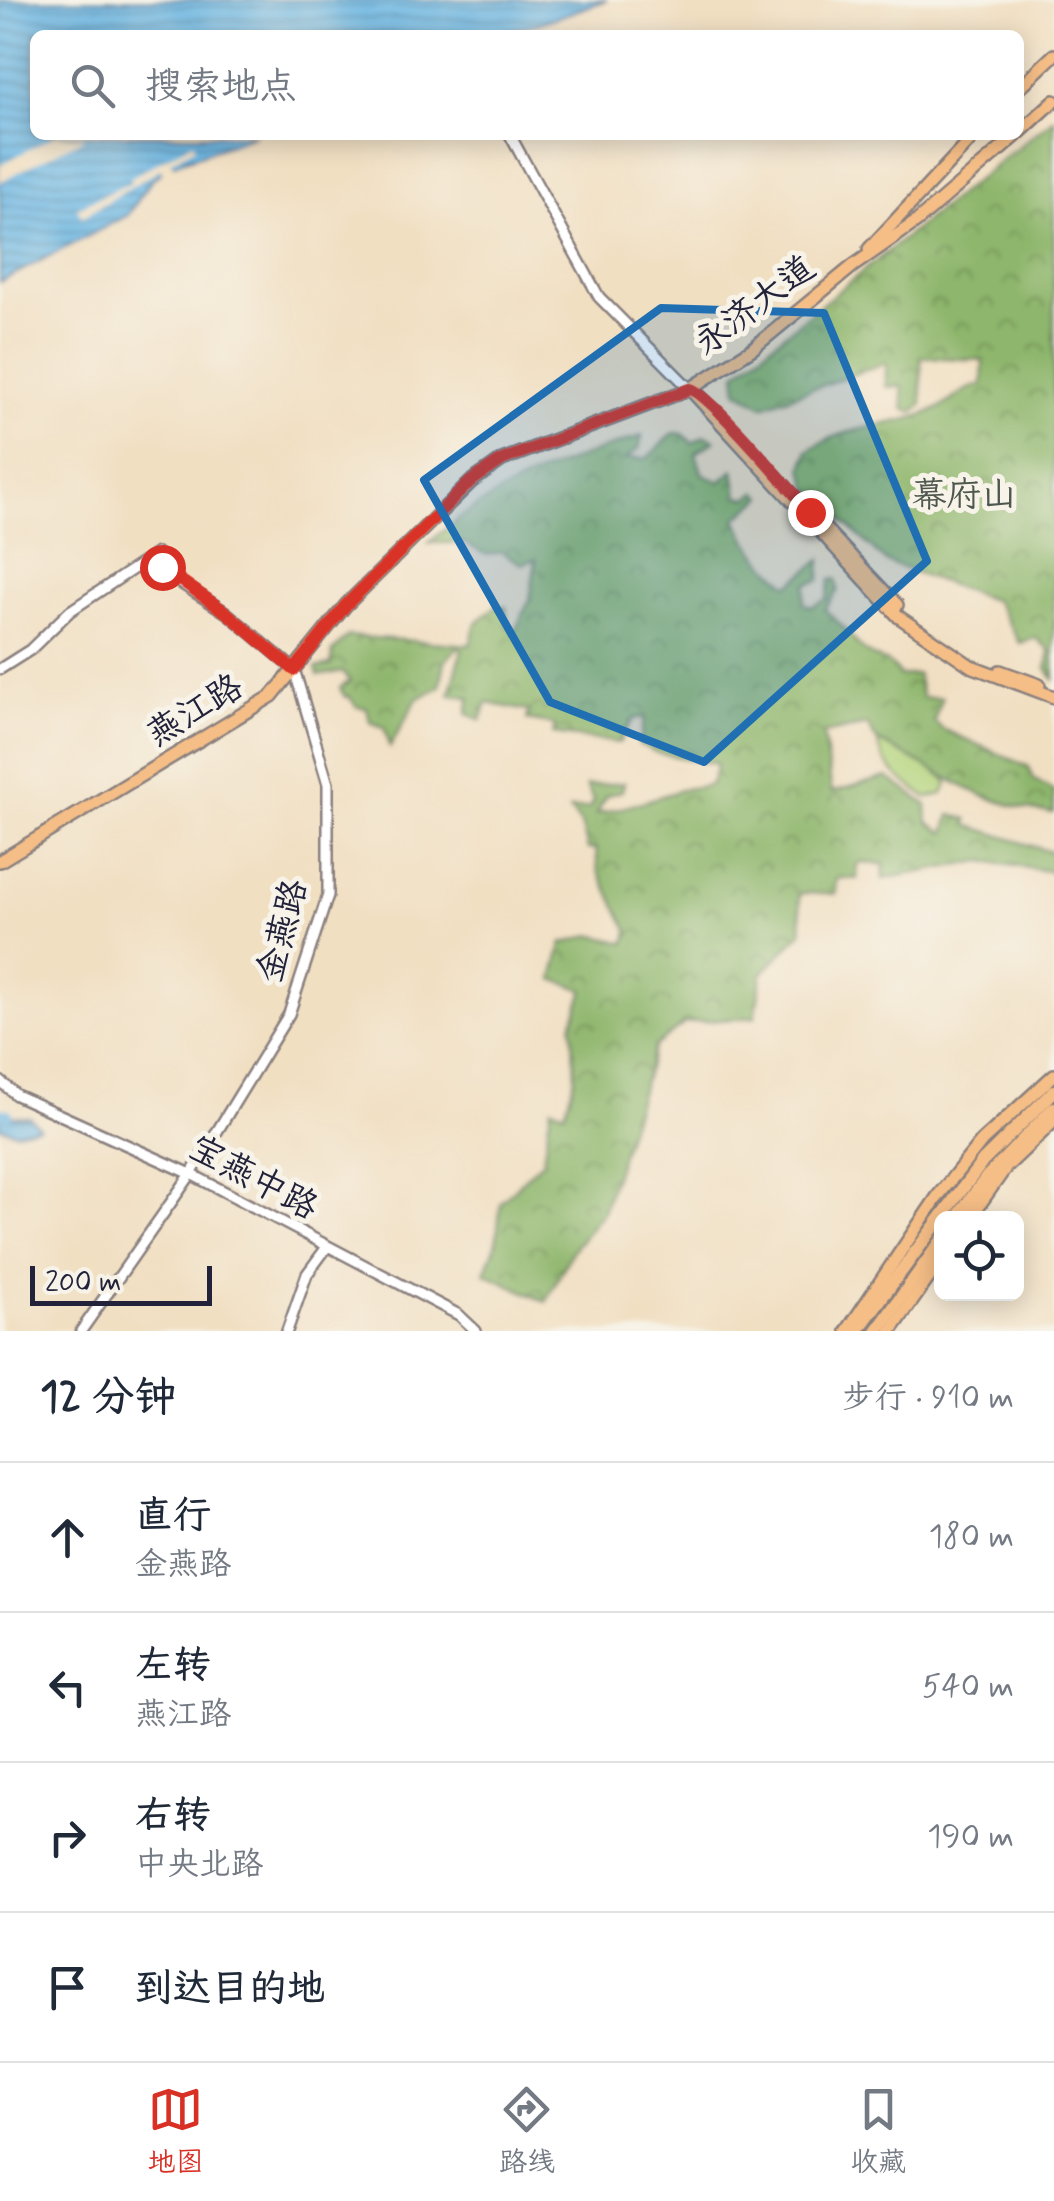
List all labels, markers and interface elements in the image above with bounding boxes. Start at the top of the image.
search box [30,30,1024,140]
icon: search [65,58,120,113]
text: 搜索地点 [145,63,297,112]
street label: 永济大道 [685,245,825,367]
park label: 幕府山 [911,473,1017,519]
route end [788,490,834,536]
route start [140,545,186,591]
street label: 燕江路 [138,664,252,758]
street label: 金燕路 [247,874,319,988]
street label: 宝燕中路 [180,1125,326,1231]
map controls [934,1211,1024,1301]
button: locate [934,1211,1024,1301]
scale bar [30,1261,212,1306]
text: 200 m [45,1265,121,1302]
text: 12 分钟 [40,1371,176,1426]
text: 步行 · 910 m [843,1377,1014,1419]
text: 直行 [135,1492,211,1541]
icon: ahead [40,1510,95,1565]
text: 180 m [929,1516,1014,1558]
text: 金燕路 [135,1544,231,1586]
text: 左转 [135,1642,211,1691]
icon: left [40,1660,95,1715]
text: 540 m [922,1666,1014,1708]
text: 燕江路 [135,1694,231,1736]
text: 右转 [135,1792,211,1841]
icon: right [40,1810,95,1865]
text: 190 m [927,1816,1014,1858]
text: 中央北路 [135,1844,263,1886]
icon: arrive [40,1960,95,2015]
text: 到达目的地 [135,1965,325,2014]
tab: 地图 [148,2082,204,2182]
tab: 路线 [499,2082,555,2182]
tab: 收藏 [850,2082,906,2182]

